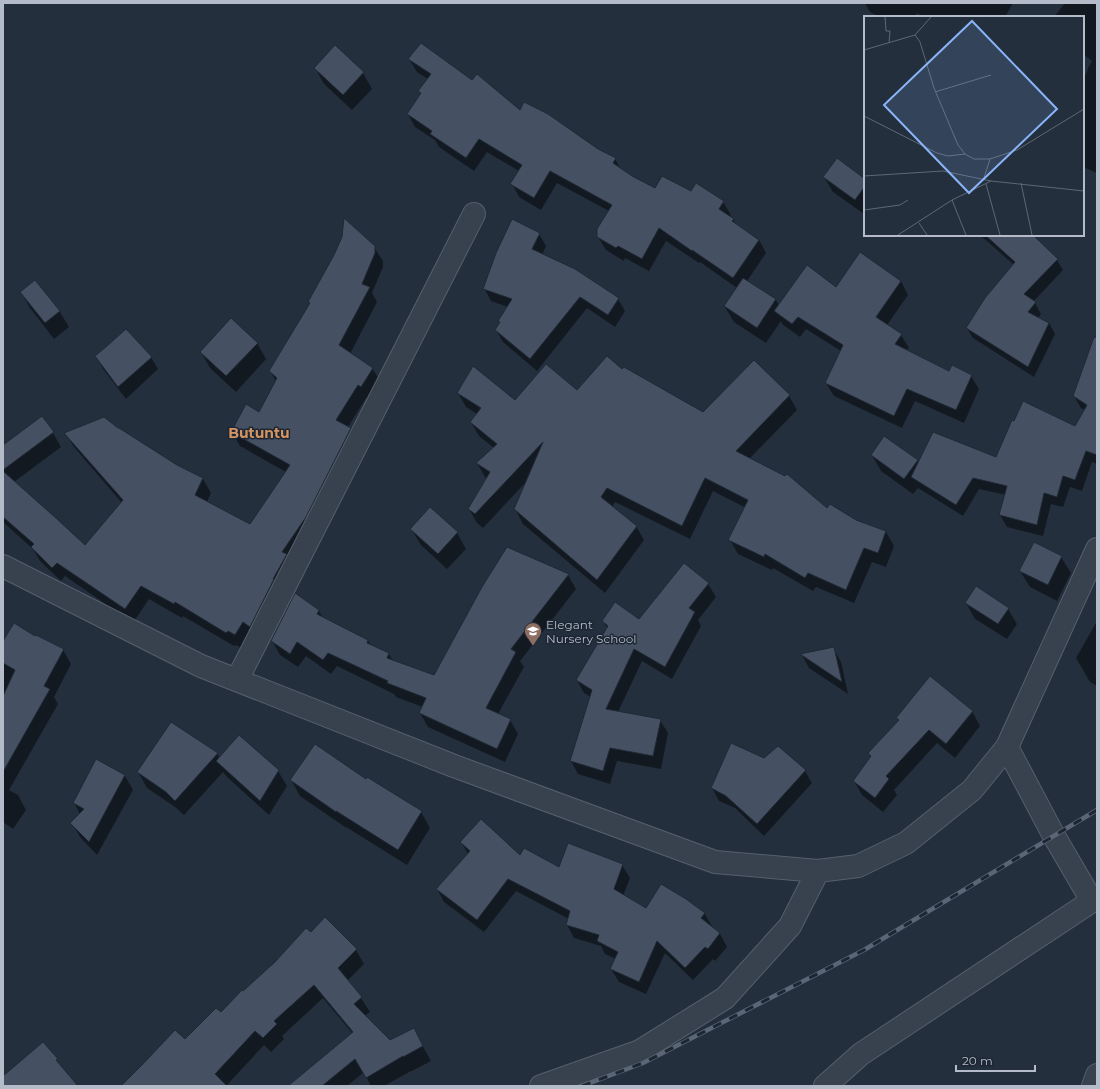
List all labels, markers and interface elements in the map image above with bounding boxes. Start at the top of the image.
inset map [864,16,1084,236]
district label: Butuntu [228,424,290,442]
place label: Elegant Nursery School [546,617,637,646]
school or university icon: Elegant Nursery School [523,621,543,646]
scale bar [956,1047,1035,1073]
text: 20 m [962,1053,993,1068]

